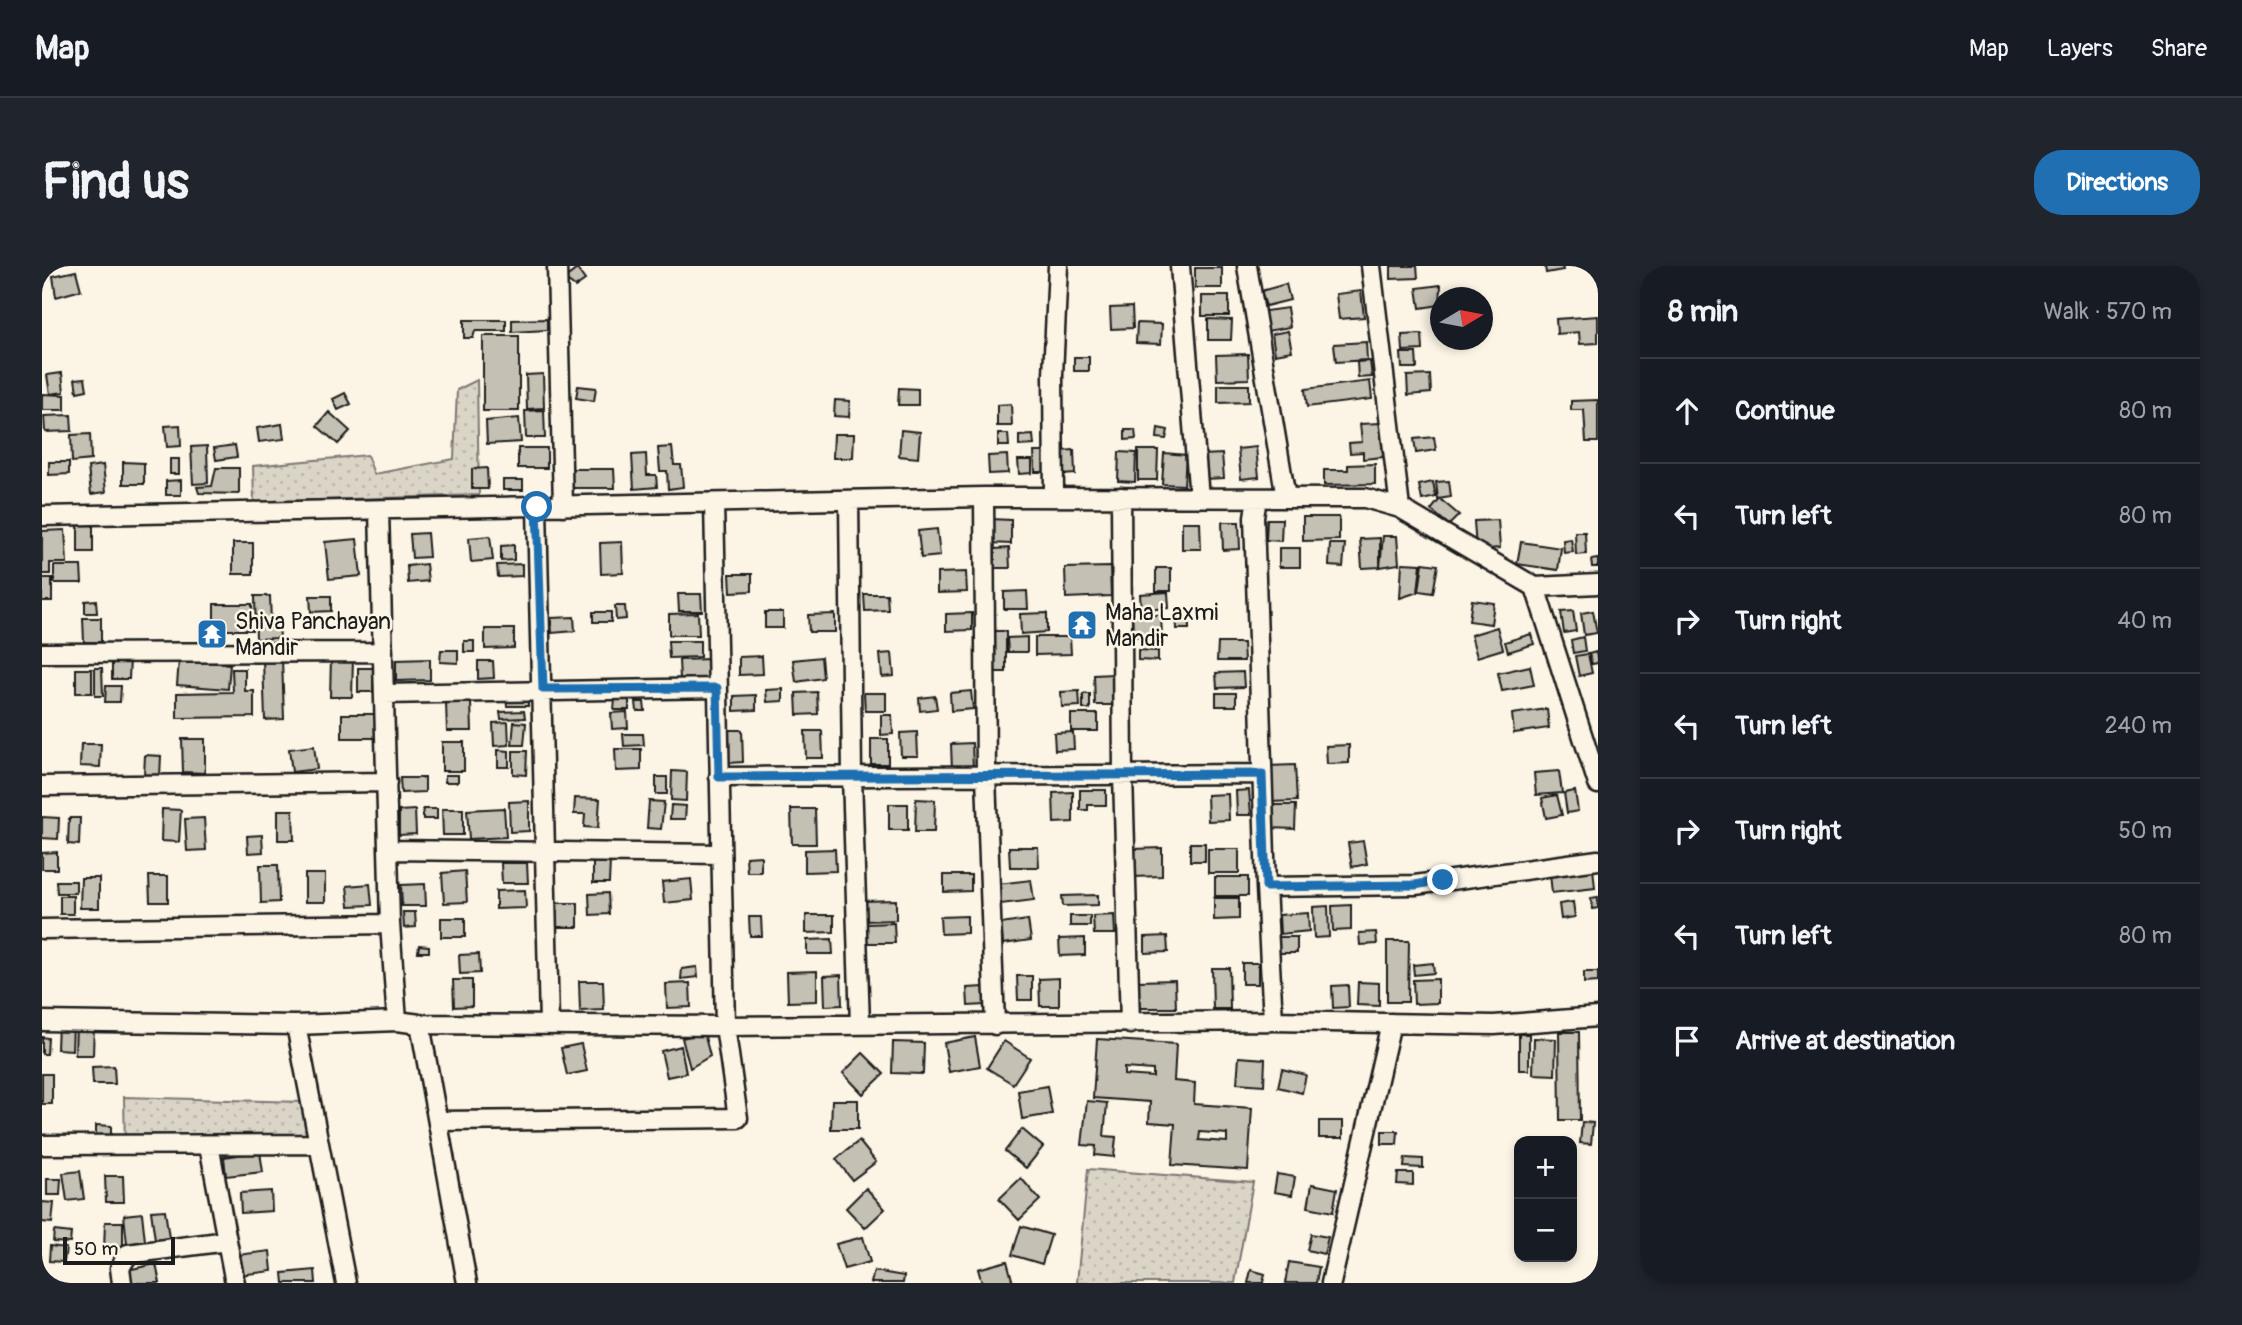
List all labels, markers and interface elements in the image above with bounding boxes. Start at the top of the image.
text: Map [35,28,90,69]
text: Map [1969,34,2009,63]
text: Layers [2047,34,2113,63]
text: Share [2151,34,2207,63]
button: Directions [2034,150,2200,215]
text: Find us [42,152,189,213]
north arrow [1430,287,1493,350]
text: 8 min [1668,293,1738,330]
text: Walk · 570 m [2043,297,2172,326]
icon: ahead [1668,392,1706,430]
text: Continue [1735,395,1835,427]
text: 80 m [2119,396,2172,425]
route start [521,491,552,522]
icon: left [1668,497,1706,535]
text: Turn left [1735,500,1831,532]
text: 80 m [2119,501,2172,530]
place label: Maha Laxmi Mandir [1105,598,1218,653]
icon: right [1668,602,1706,640]
text: Turn right [1735,605,1841,637]
text: 40 m [2118,606,2172,635]
place label: Shiva Panchayan Mandir [235,607,391,662]
temple icon: Maha Laxmi Mandir [1065,608,1099,642]
temple icon: Shiva Panchayan Mandir [195,617,229,651]
icon: left [1668,707,1706,745]
text: Turn left [1735,710,1831,742]
text: 240 m [2105,711,2172,740]
icon: right [1668,812,1706,850]
text: Turn right [1735,815,1841,847]
text: 50 m [2118,816,2172,845]
route end [1427,864,1458,895]
icon: left [1668,917,1706,955]
text: Turn left [1735,920,1831,952]
text: 80 m [2119,921,2172,950]
icon: arrive [1668,1022,1706,1060]
text: Arrive at destination [1735,1025,1955,1057]
map controls [1514,1136,1577,1262]
button: + [1514,1136,1577,1199]
button: − [1514,1199,1577,1262]
scale bar [63,1234,175,1266]
text: 50 m [74,1237,118,1261]

